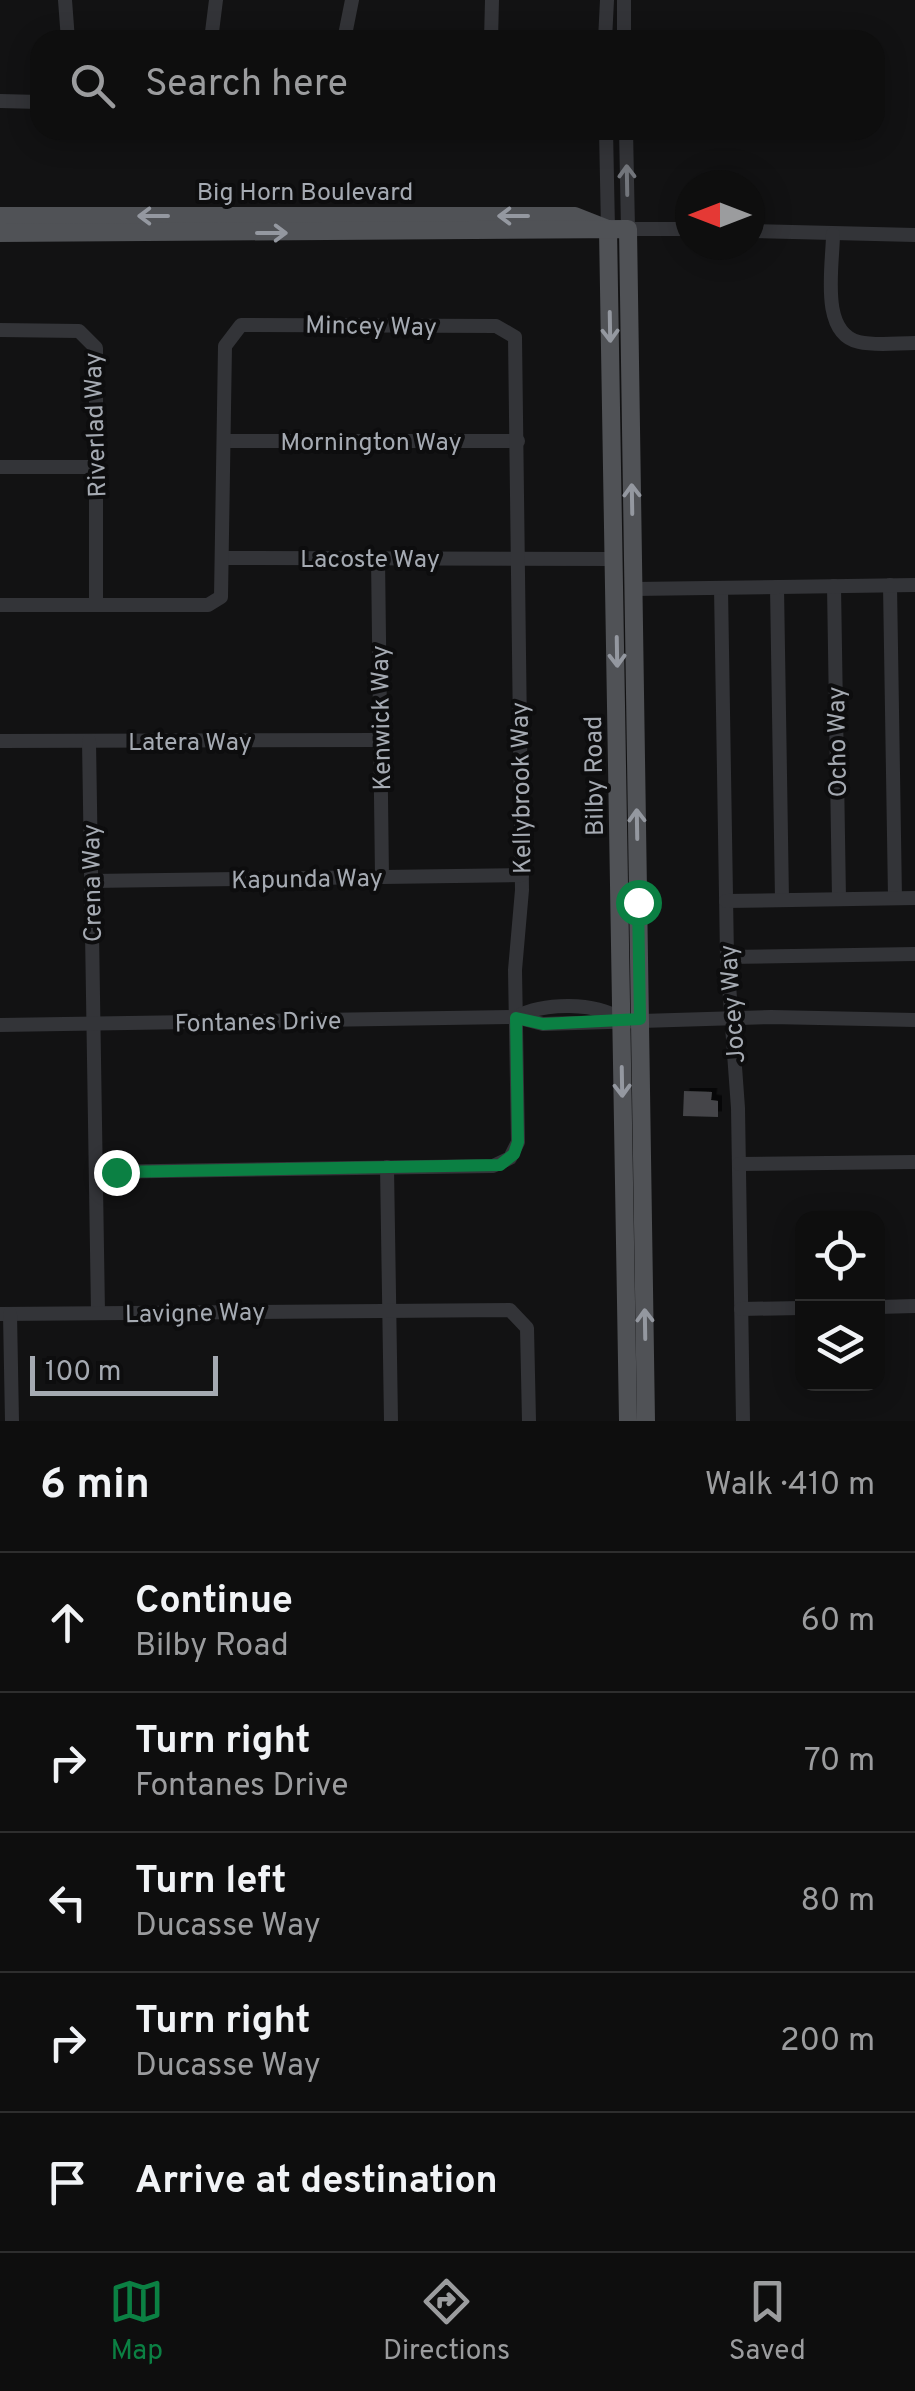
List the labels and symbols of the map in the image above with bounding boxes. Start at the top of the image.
one-way arrow [617,164,636,196]
north arrow [675,170,765,260]
street label: Big Horn Boulevard [197,178,413,210]
one-way arrow [138,206,170,226]
one-way arrow [498,206,530,226]
one-way arrow [256,224,288,242]
one-way arrow [600,310,619,342]
street label: Mincey Way [305,311,437,345]
street label: Riverlad Way [78,352,116,498]
street label: Mornington Way [280,428,462,460]
one-way arrow [622,483,642,516]
street label: Lacoste Way [300,545,440,577]
one-way arrow [608,634,626,667]
street label: Kenwick Way [366,645,400,791]
street label: Ocho Way [822,686,856,798]
street label: Kellybrook Way [505,702,541,874]
street label: Bilby Road [579,716,613,836]
street label: Latera Way [128,728,252,760]
one-way arrow [628,808,647,840]
street label: Crena Way [77,823,111,942]
street label: Kapunda Way [231,864,383,898]
route start [616,880,662,926]
street label: Jocey Way [714,943,754,1064]
street label: Fontanes Drive [174,1007,342,1041]
one-way arrow [613,1065,632,1097]
route end [94,1150,140,1196]
street label: Lavigne Way [125,1298,266,1332]
one-way arrow [635,1308,654,1340]
scale bar [30,1351,218,1396]

